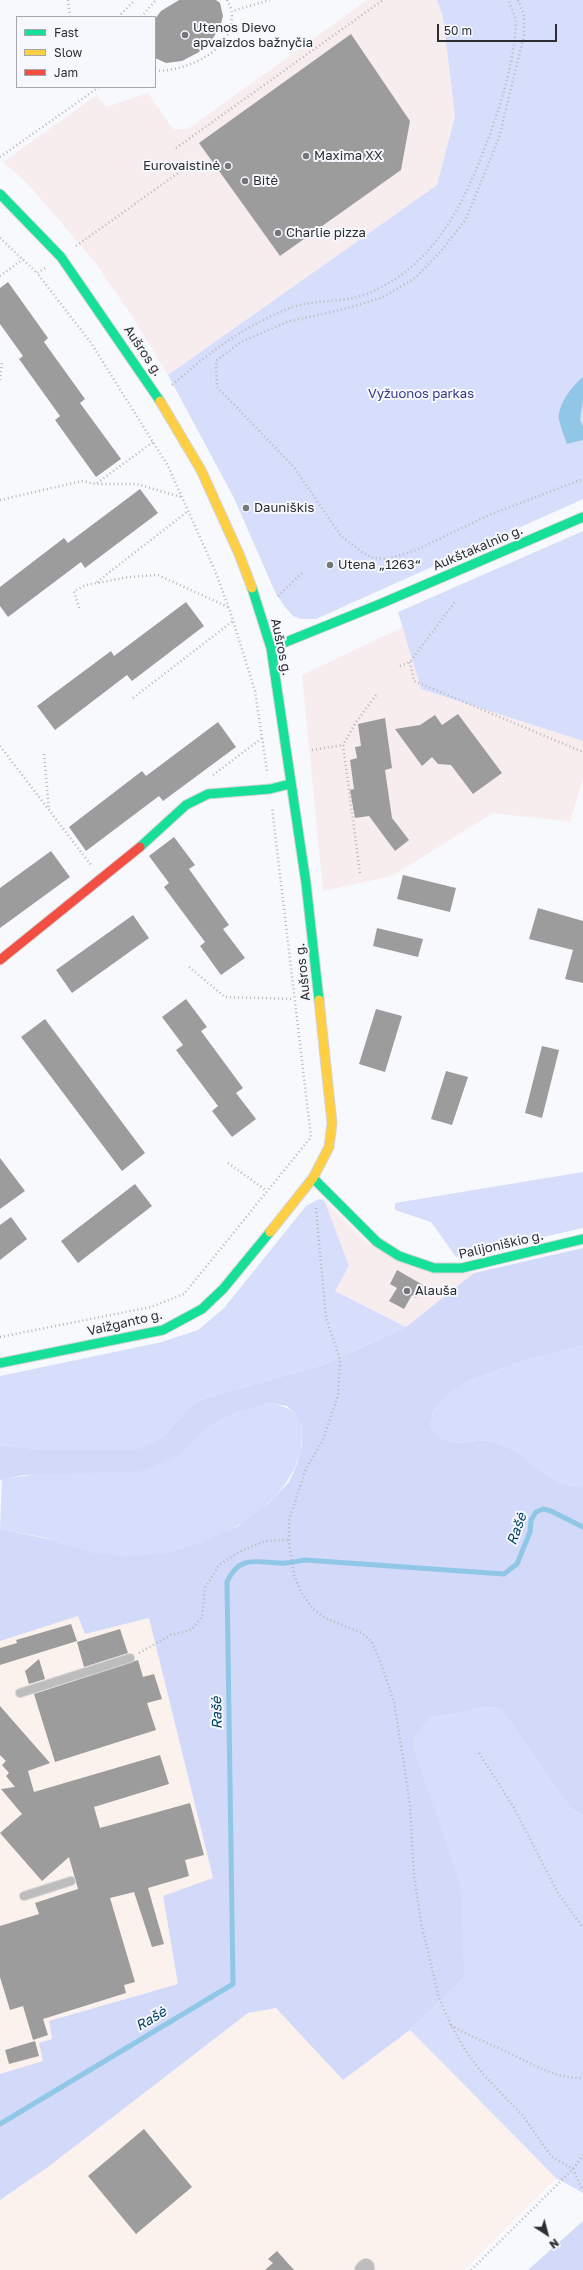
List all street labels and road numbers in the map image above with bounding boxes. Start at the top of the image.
street label: Aušros g. [120,323,166,379]
street label: Aukštakalnio g. [431,522,525,574]
street label: Aušros g. [267,617,295,677]
street label: Aušros g. [292,942,314,1002]
street label: Palijoniškio g. [457,1228,545,1262]
street label: Vaižganto g. [86,1307,164,1339]

